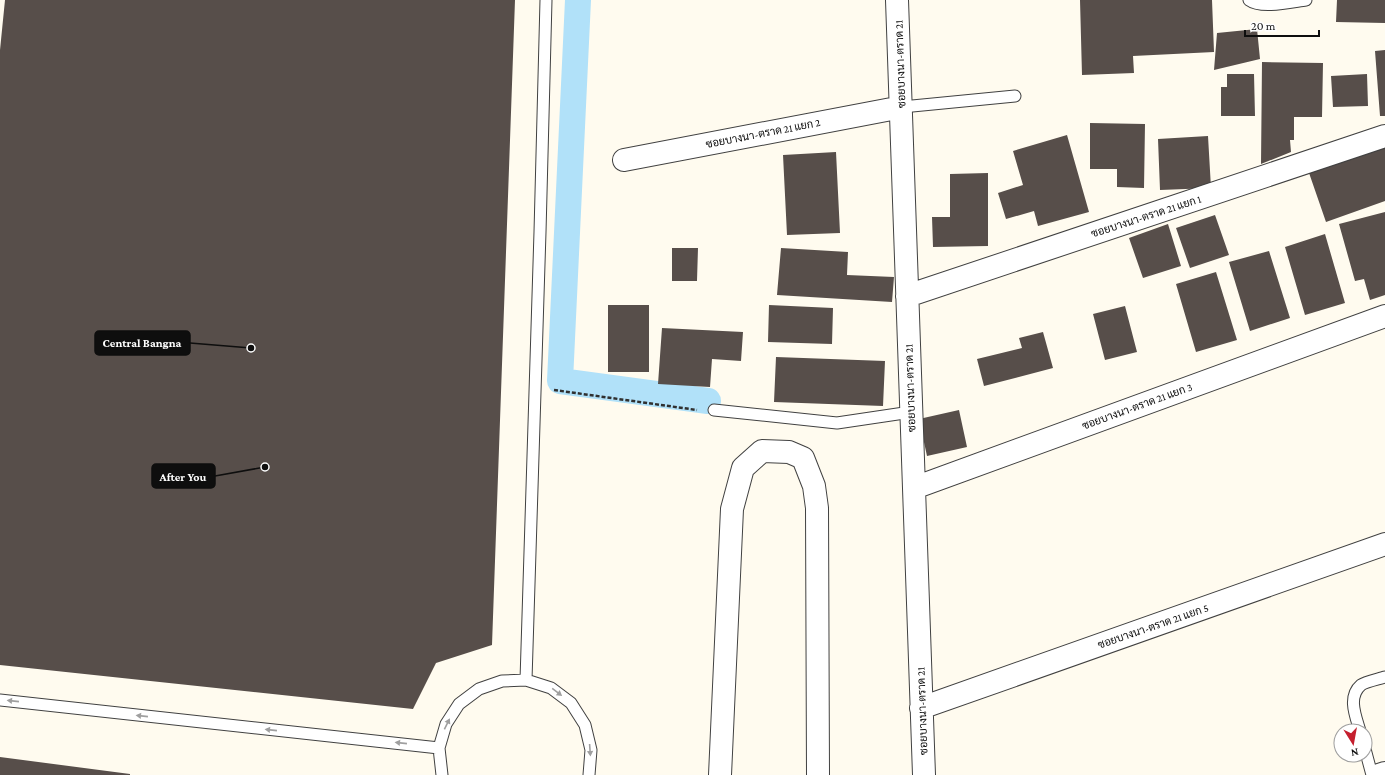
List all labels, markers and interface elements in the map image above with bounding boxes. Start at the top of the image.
scale bar [1245,12,1319,38]
street label: ซอยบางนา-ตราด 21 [892,19,908,108]
text: 20 m [1251,19,1276,33]
street label: ซอยบางนา-ตราด 21 แยก 2 [705,116,821,150]
street label: ซอยบางนา-ตราด 21 แยก 1 [1090,192,1203,239]
callout: Central Bangna [95,331,190,355]
text: Central Bangna [103,336,182,350]
street label: ซอยบางนา-ตราด 21 [902,343,918,432]
street label: ซอยบางนา-ตราด 21 แยก 3 [1080,380,1194,432]
callout: After You [152,464,215,488]
text: After You [159,470,207,484]
street label: ซอยบางนา-ตราด 21 แยก 5 [1096,601,1210,651]
street label: ซอยบางนา-ตราด 21 [914,666,930,755]
one-way arrow [551,688,562,697]
one-way arrow [7,698,19,705]
one-way arrow [136,712,148,719]
one-way arrow [444,718,450,729]
north arrow [1333,723,1373,763]
one-way arrow [265,726,277,733]
one-way arrow [395,740,407,747]
one-way arrow [587,744,594,756]
text: N [1350,746,1360,760]

